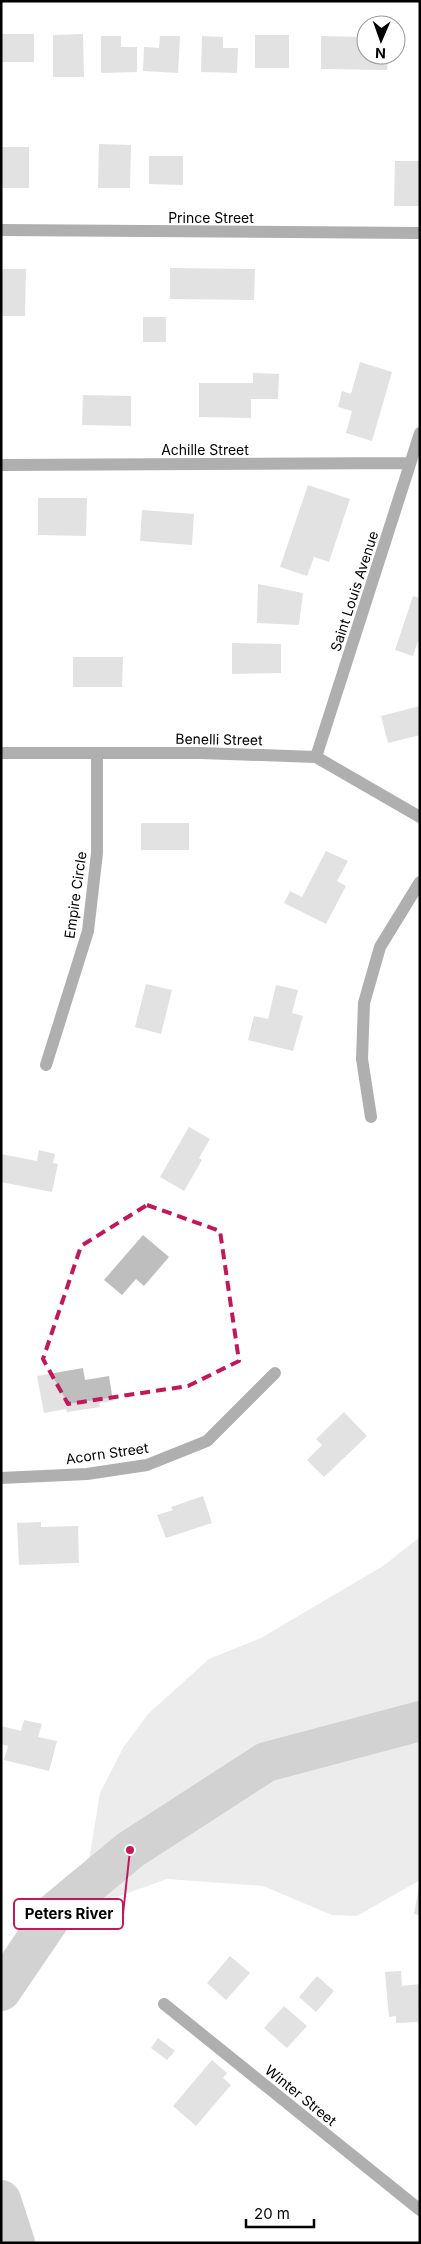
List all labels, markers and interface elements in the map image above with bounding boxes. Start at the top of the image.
north arrow [356,15,406,65]
text: N [375,45,386,62]
street label: Prince Street [168,209,254,226]
street label: Achille Street [161,441,249,458]
street label: Saint Louis Avenue [327,529,381,653]
street label: Benelli Street [175,730,263,748]
street label: Empire Circle [60,850,90,940]
street label: Acorn Street [65,1439,150,1467]
callout: Peters River [14,1899,123,1929]
text: Peters River [25,1904,113,1923]
street label: Winter Street [262,2061,340,2129]
scale bar [246,2196,314,2228]
text: 20 m [254,2204,290,2223]

